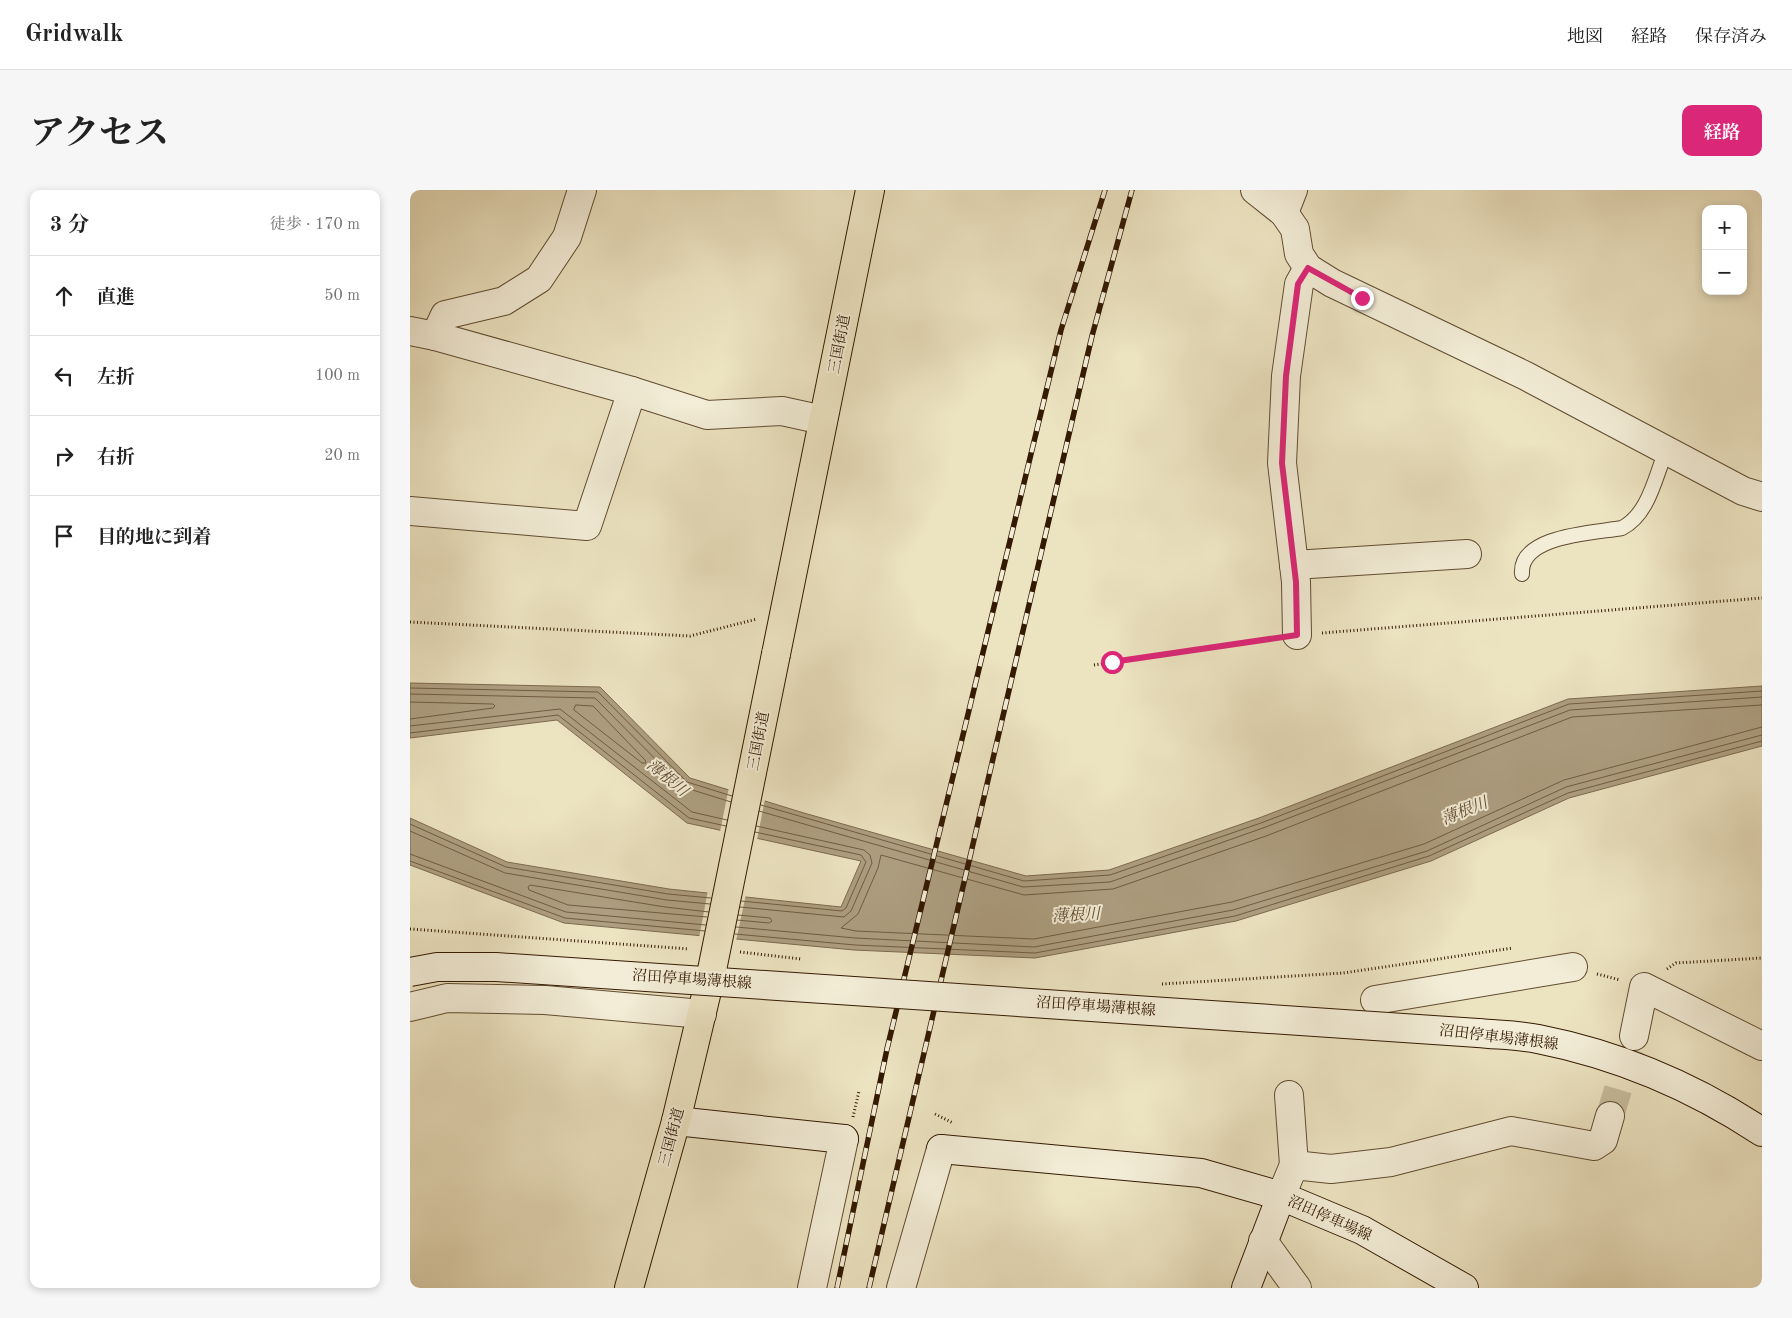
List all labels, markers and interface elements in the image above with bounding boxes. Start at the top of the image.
text: Gridwalk [25,23,123,47]
text: 地図 [1567,28,1603,46]
text: 経路 [1631,28,1667,46]
text: 保存済み [1695,28,1767,46]
button: 経路 [1682,105,1762,156]
text: アクセス [30,117,169,152]
map controls [1702,205,1747,295]
button: + [1702,205,1747,250]
text: 3 分 [50,215,89,236]
text: 徒歩 · 170 m [270,217,360,233]
button: − [1702,250,1747,295]
icon: ahead [50,282,78,310]
route end [1351,287,1374,310]
text: 50 m [324,288,360,304]
text: 直進 [97,289,135,308]
street label: 三国街道 [825,313,854,375]
icon: left [50,362,78,390]
text: 100 m [315,368,360,384]
text: 左折 [97,369,135,388]
icon: right [50,442,78,470]
text: 20 m [324,448,360,464]
text: 右折 [97,449,135,468]
icon: arrive [50,522,78,550]
text: 目的地に到着 [97,529,211,548]
route start [1101,651,1124,674]
street label: 三国街道 [744,710,773,772]
water label: 薄根川 [643,755,693,801]
water label: 薄根川 [1439,793,1492,828]
water label: 薄根川 [1052,905,1102,925]
street label: 沼田停車場薄根線 [632,967,752,992]
street label: 沼田停車場薄根線 [1036,994,1156,1019]
street label: 沼田停車場薄根線 [1438,1022,1560,1053]
street label: 三国街道 [656,1106,687,1168]
street label: 沼田停車場線 [1285,1192,1374,1245]

